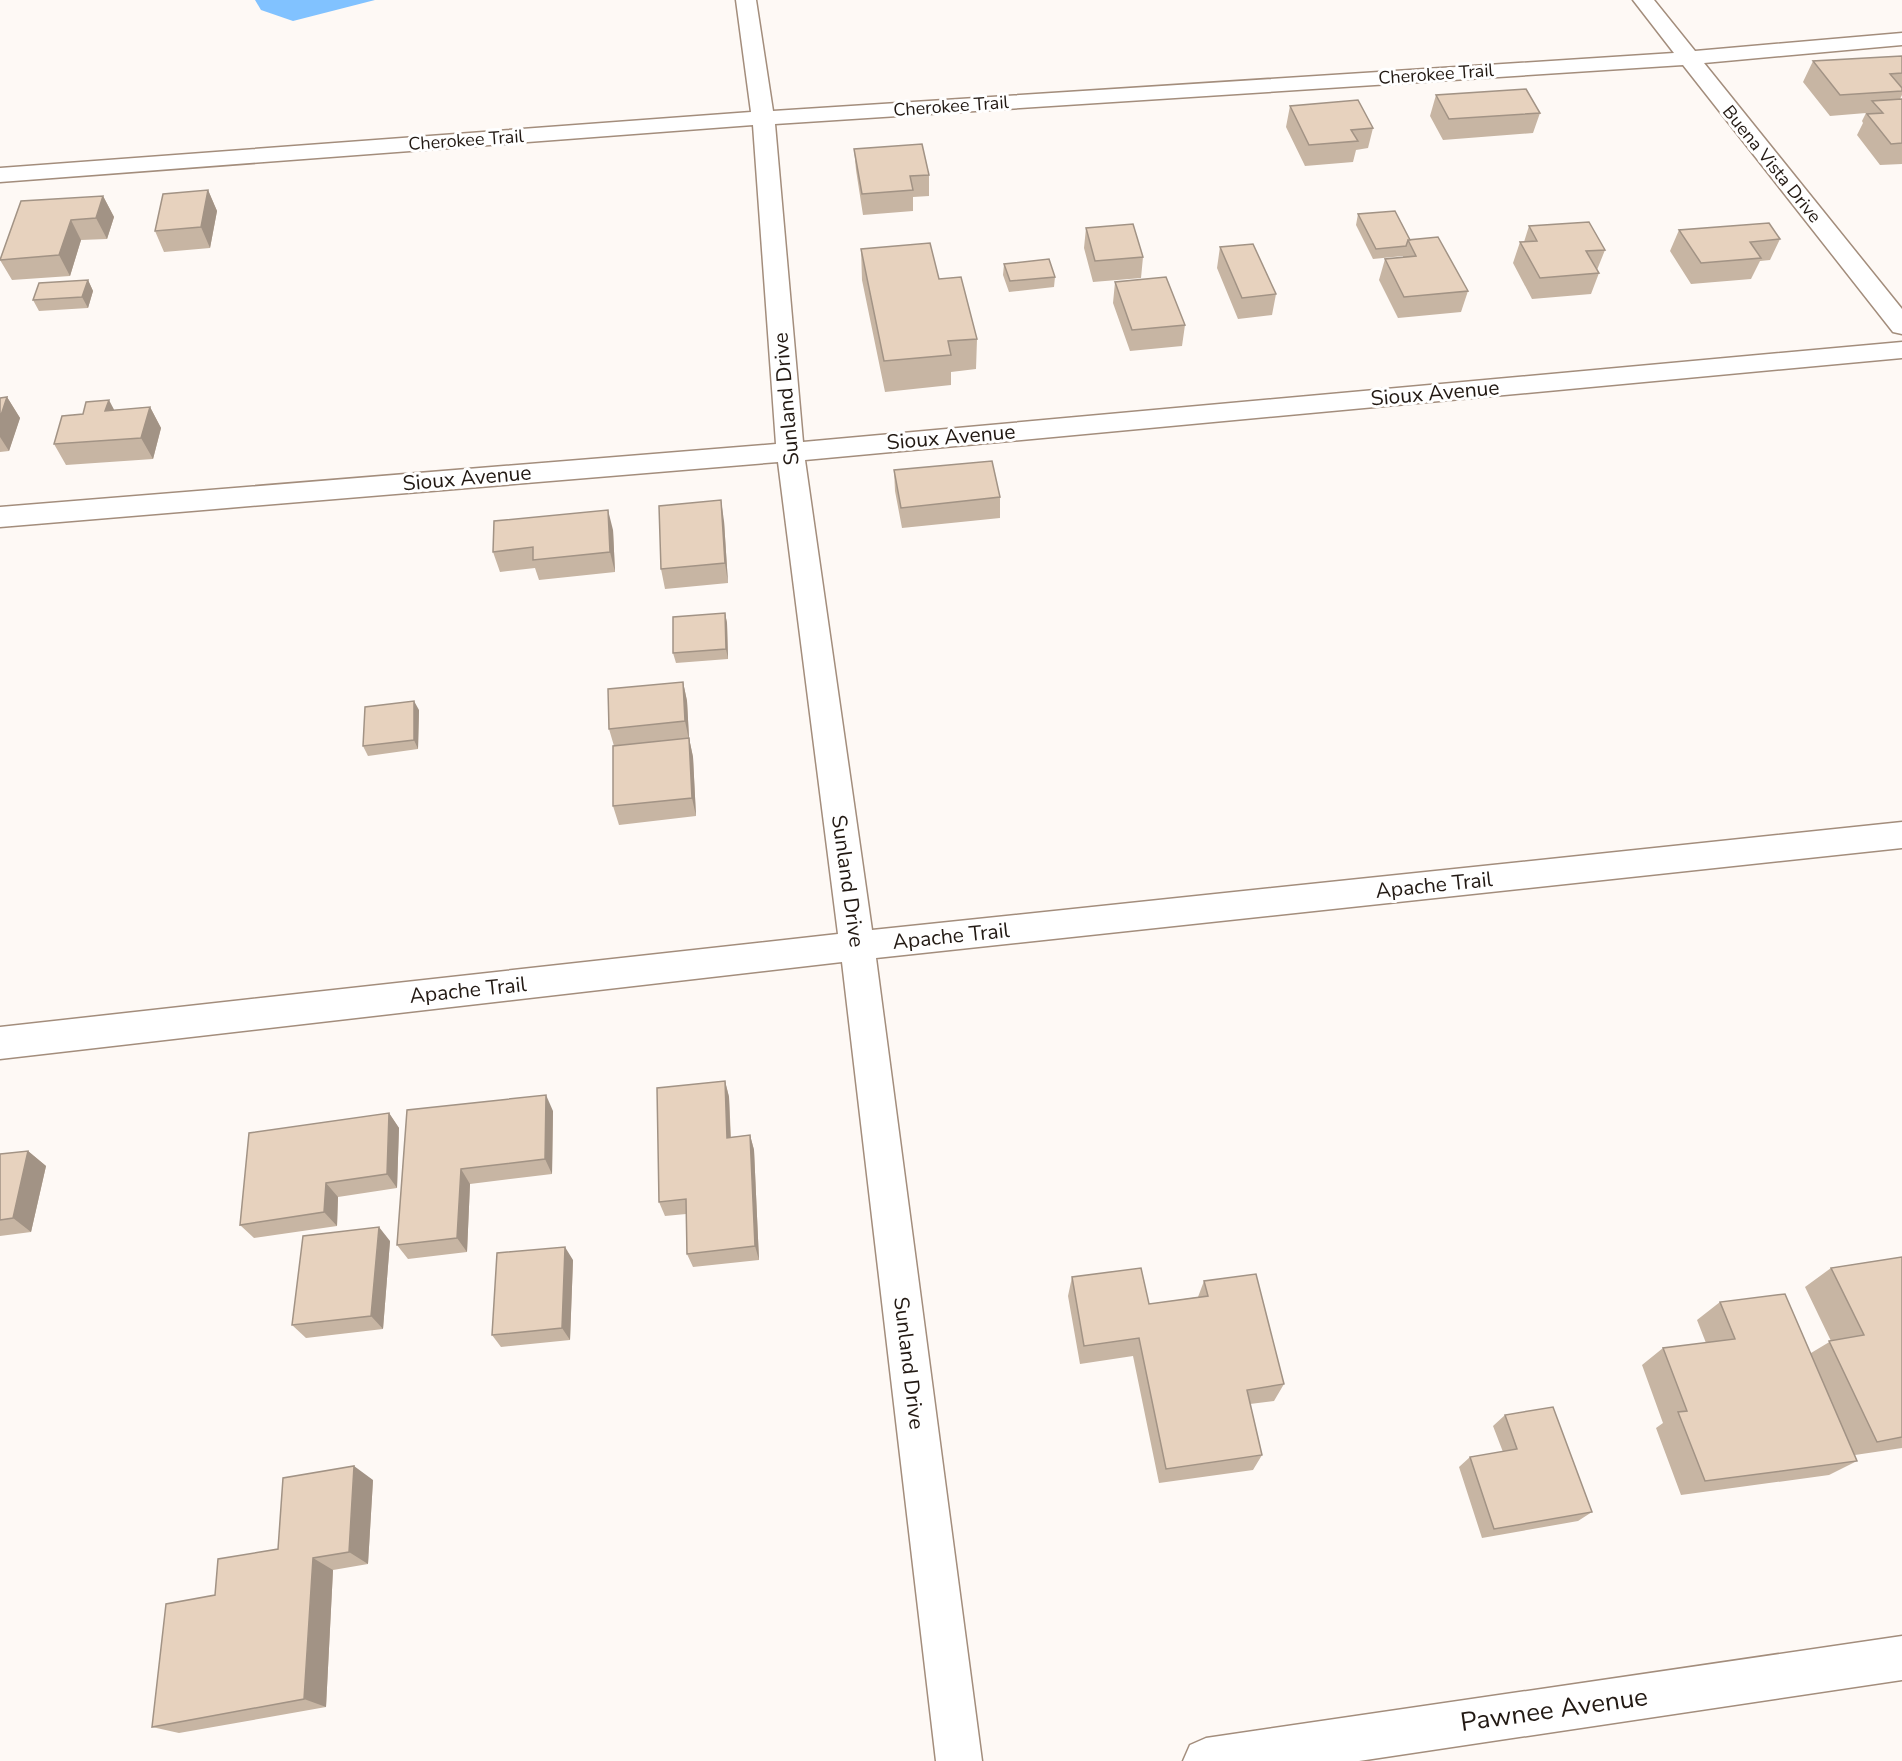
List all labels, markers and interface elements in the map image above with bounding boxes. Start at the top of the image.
street label: Cherokee Trail [1377,58,1495,90]
street label: Cherokee Trail [892,90,1010,122]
street label: Buena Vista Drive [1717,100,1827,228]
street label: Cherokee Trail [407,124,525,156]
street label: Sunland Drive [766,331,806,467]
street label: Sioux Avenue [1369,373,1501,413]
street label: Sioux Avenue [885,417,1017,457]
street label: Sioux Avenue [401,458,533,498]
street label: Sunland Drive [825,813,871,949]
street label: Apache Trail [1374,865,1495,905]
street label: Apache Trail [891,916,1012,956]
street label: Apache Trail [408,970,529,1010]
street label: Sunland Drive [887,1295,931,1431]
street label: Pawnee Avenue [1458,1679,1650,1740]

